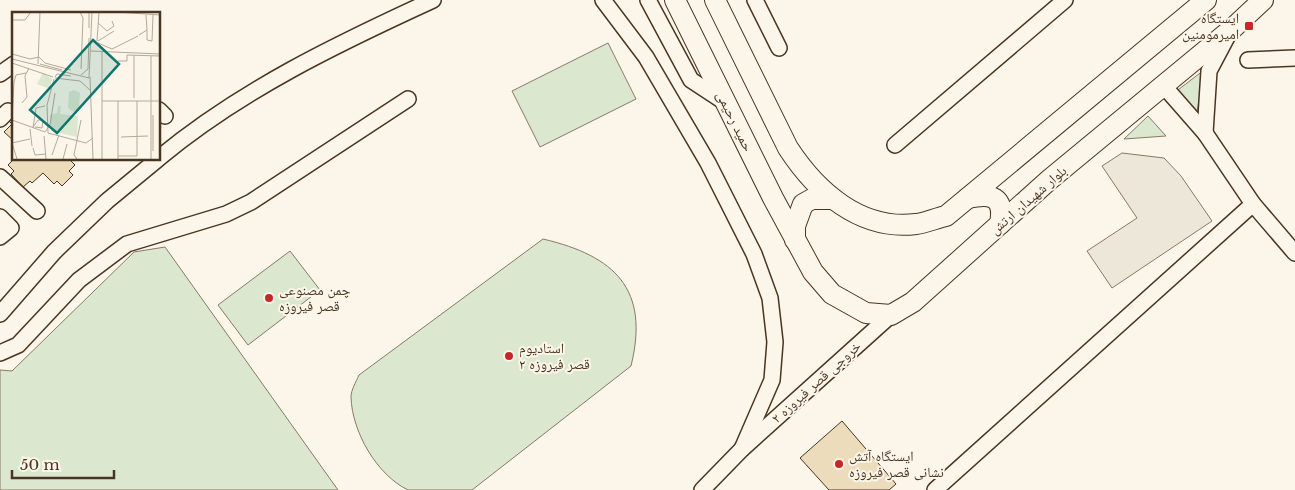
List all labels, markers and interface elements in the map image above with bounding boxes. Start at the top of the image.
place label: ایستگاه امیرمومنین [1182,9,1239,43]
inset map [12,12,160,160]
marker: ایستگاه امیرمومنین [1243,20,1255,32]
street label: حمید رحیمی [713,88,757,154]
street label: بلوار شهیدان ارتش [986,162,1070,238]
place label: چمن مصنوعی قصر فیروزه [279,281,351,315]
marker: چمن مصنوعی قصر فیروزه [263,292,275,304]
street label: خروجی قصر فیروزه ۲ [767,337,865,427]
place label: استادیوم قصر فیروزه ۲ [519,339,590,373]
marker: استادیوم قصر فیروزه ۲ [503,350,515,362]
place label: ایستگاه آتش نشانی قصر فیروزه [849,447,944,481]
scale bar [12,448,115,480]
text: 50 m [20,455,60,474]
marker: ایستگاه آتش نشانی قصر فیروزه [833,458,845,470]

